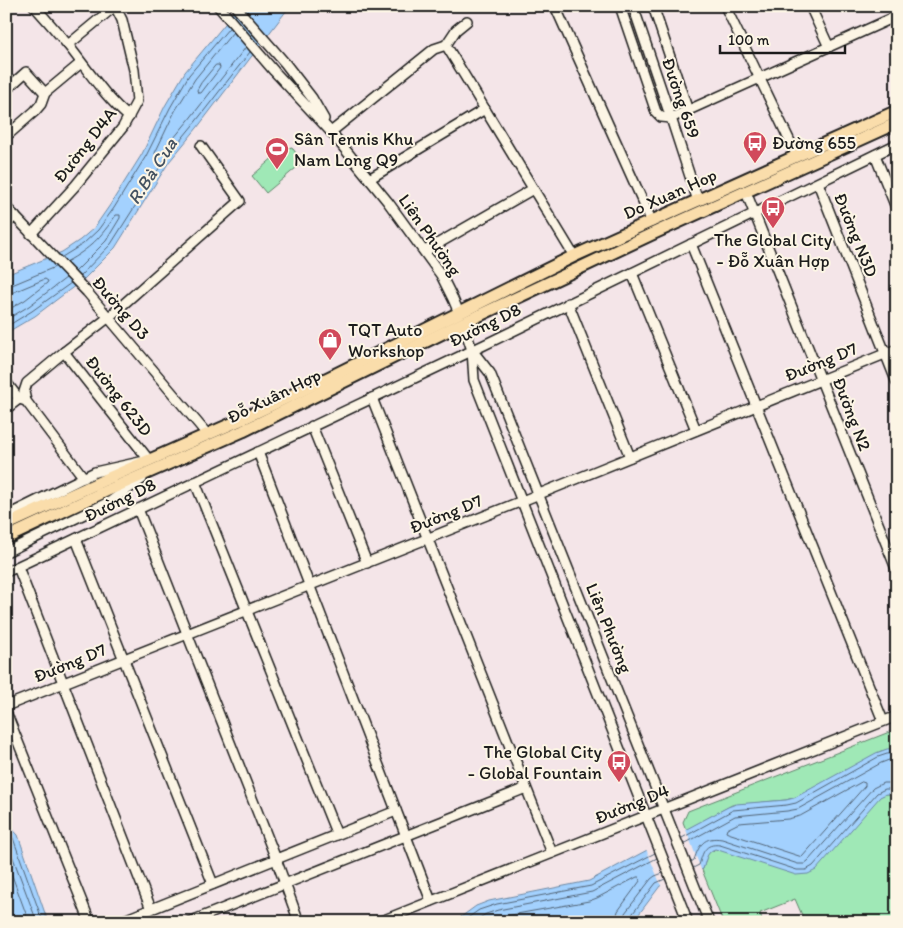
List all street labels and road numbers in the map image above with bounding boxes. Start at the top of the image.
street label: Đường 659 [657,55,705,141]
street label: Đường D4A [49,103,122,187]
street label: Do Xuan Hop [620,164,720,224]
street label: Liên Phường [394,190,467,281]
street label: Đường N3D [829,190,883,280]
street label: Đường D3 [87,272,155,344]
street label: Đường D8 [445,298,525,352]
street label: Đường D7 [782,337,861,386]
street label: Đường 623D [81,351,157,441]
street label: Đỗ Xuân Hợp [223,364,325,428]
street label: Đường N2 [828,374,876,454]
street label: Đường D8 [80,473,160,527]
street label: Đường D7 [407,489,486,538]
street label: Liên Phường [581,580,637,677]
street label: Đường D7 [31,638,110,687]
street label: Đường D4 [592,779,673,829]

